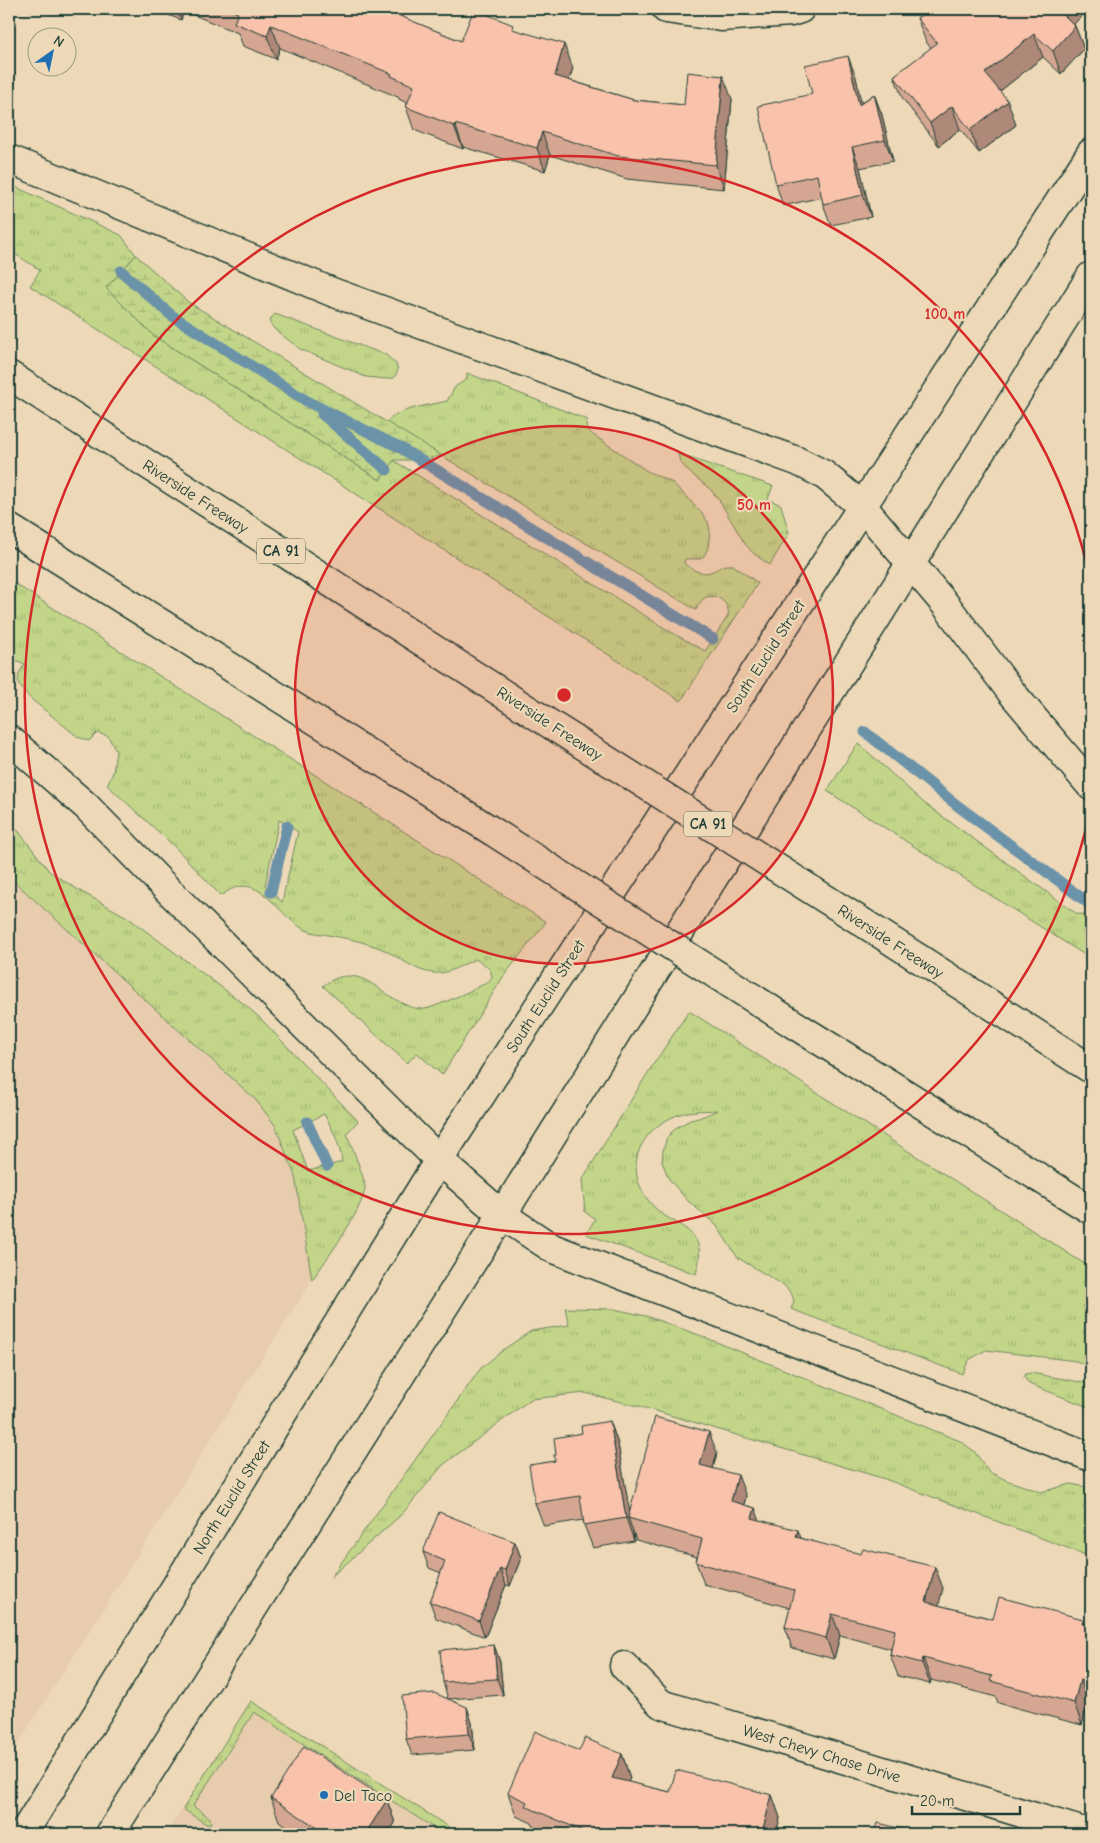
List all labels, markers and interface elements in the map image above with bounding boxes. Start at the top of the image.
north arrow [28,28,78,78]
text: N [50,32,67,51]
text: 100 m [925,305,965,323]
street label: Riverside Freeway [139,456,252,538]
text: 50 m [737,496,771,514]
road number: CA 91 [257,538,305,564]
street label: South Euclid Street [723,597,809,716]
street label: Riverside Freeway [493,683,606,765]
centre of rings [555,686,573,704]
road number: CA 91 [684,812,732,836]
street label: Riverside Freeway [834,901,947,983]
street label: South Euclid Street [503,937,589,1056]
street label: North Euclid Street [190,1437,274,1558]
street label: West Chevy Chase Drive [741,1721,903,1787]
scale bar [912,1783,1020,1815]
place label: Del Taco [334,1787,392,1805]
marker: Del Taco [318,1789,330,1801]
text: 20 m [920,1792,954,1810]

